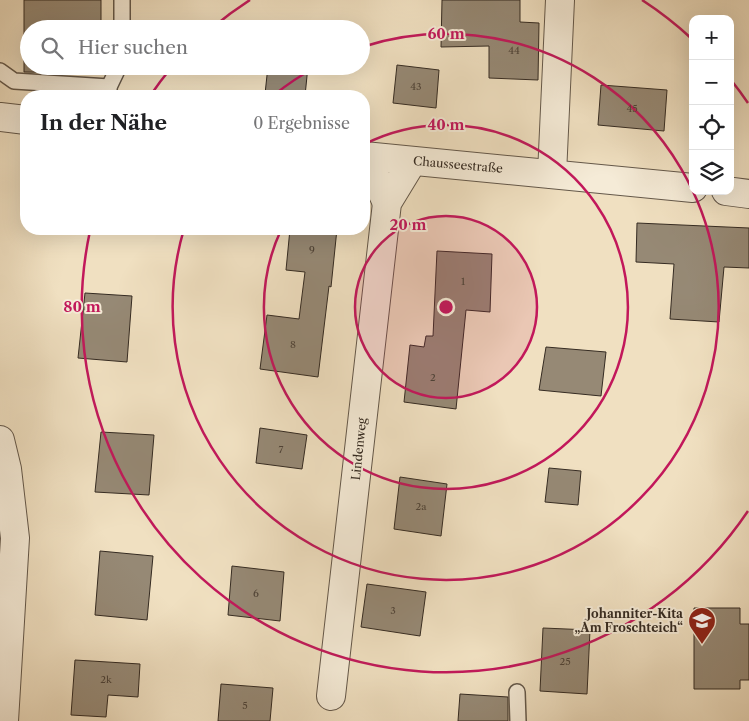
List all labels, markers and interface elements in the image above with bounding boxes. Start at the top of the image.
map controls [689,15,734,195]
button: + [689,15,734,60]
search box [20,20,370,75]
text: 60 m [427,24,465,43]
icon: search [38,34,66,62]
text: Hier suchen [78,36,188,59]
house number: 44 [508,44,520,57]
button: − [689,60,734,105]
house number: 43 [410,80,422,93]
house number: 45 [626,102,638,115]
button: locate [689,105,734,150]
text: In der Nähe [40,110,167,135]
text: 0 Ergebnisse [253,113,350,133]
text: 40 m [427,115,465,134]
button: layers [689,150,734,195]
street label: Chausseestraße [412,153,504,176]
text: 20 m [389,215,427,234]
house number: 9 [309,243,315,256]
house number: 1 [461,275,466,288]
text: 80 m [63,297,101,316]
centre of rings [437,298,455,316]
house number: 8 [290,338,296,351]
house number: 2 [430,371,436,384]
street label: Lindenweg [348,416,369,481]
house number: 7 [279,443,284,456]
house number: 2a [415,500,427,513]
house number: 6 [253,587,259,600]
house number: 3 [390,604,396,617]
place label: Johanniter-Kita „Am Froschteich“ [574,606,684,635]
school or university icon: Johanniter-Kita „Am Froschteich“ [687,606,717,645]
house number: 25 [559,655,571,668]
house number: 2k [100,673,113,686]
house number: 5 [242,699,248,712]

